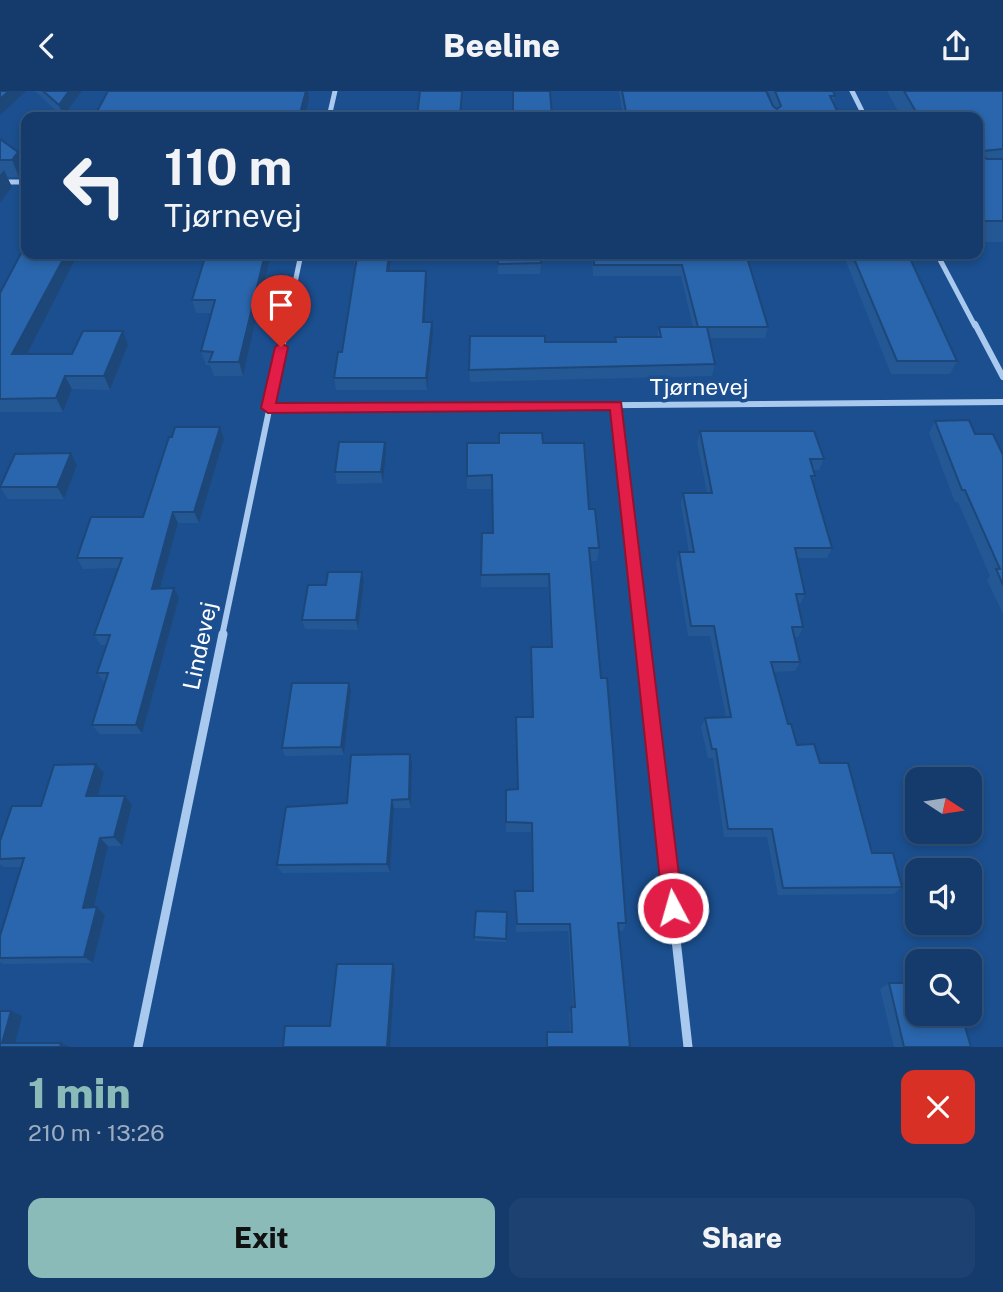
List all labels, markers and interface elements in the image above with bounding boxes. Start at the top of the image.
icon: back [28,27,66,65]
text: Beeline [443,27,560,64]
icon: share [937,27,975,65]
text: 110 m [164,138,292,196]
icon: left [49,140,140,231]
text: Tjørnevej [164,197,302,234]
pin [251,275,311,347]
icon: arrive [262,286,300,324]
street label: Tjørnevej [649,373,749,400]
street label: Lindevej [177,599,222,692]
north arrow [905,767,982,843]
map controls [905,767,982,1026]
button: sound [905,858,982,935]
position arrow [636,871,710,945]
button: search [905,949,982,1026]
text: 1 min [28,1068,131,1117]
button: close [901,1070,975,1144]
text: 210 m · 13:26 [28,1119,164,1146]
button: Exit [28,1198,495,1278]
button: Share [509,1198,975,1278]

